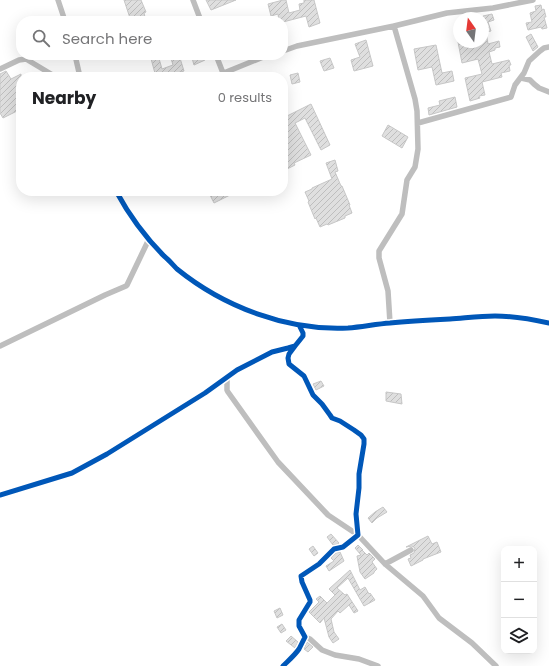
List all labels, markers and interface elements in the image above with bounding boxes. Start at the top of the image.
north arrow [453,12,489,48]
search box [16,16,288,60]
icon: search [30,27,52,49]
text: Search here [62,28,152,49]
text: Nearby [32,86,96,110]
text: 0 results [218,88,272,107]
map controls [501,546,537,654]
button: + [501,546,537,582]
button: − [501,582,537,618]
button: layers [501,618,537,654]

